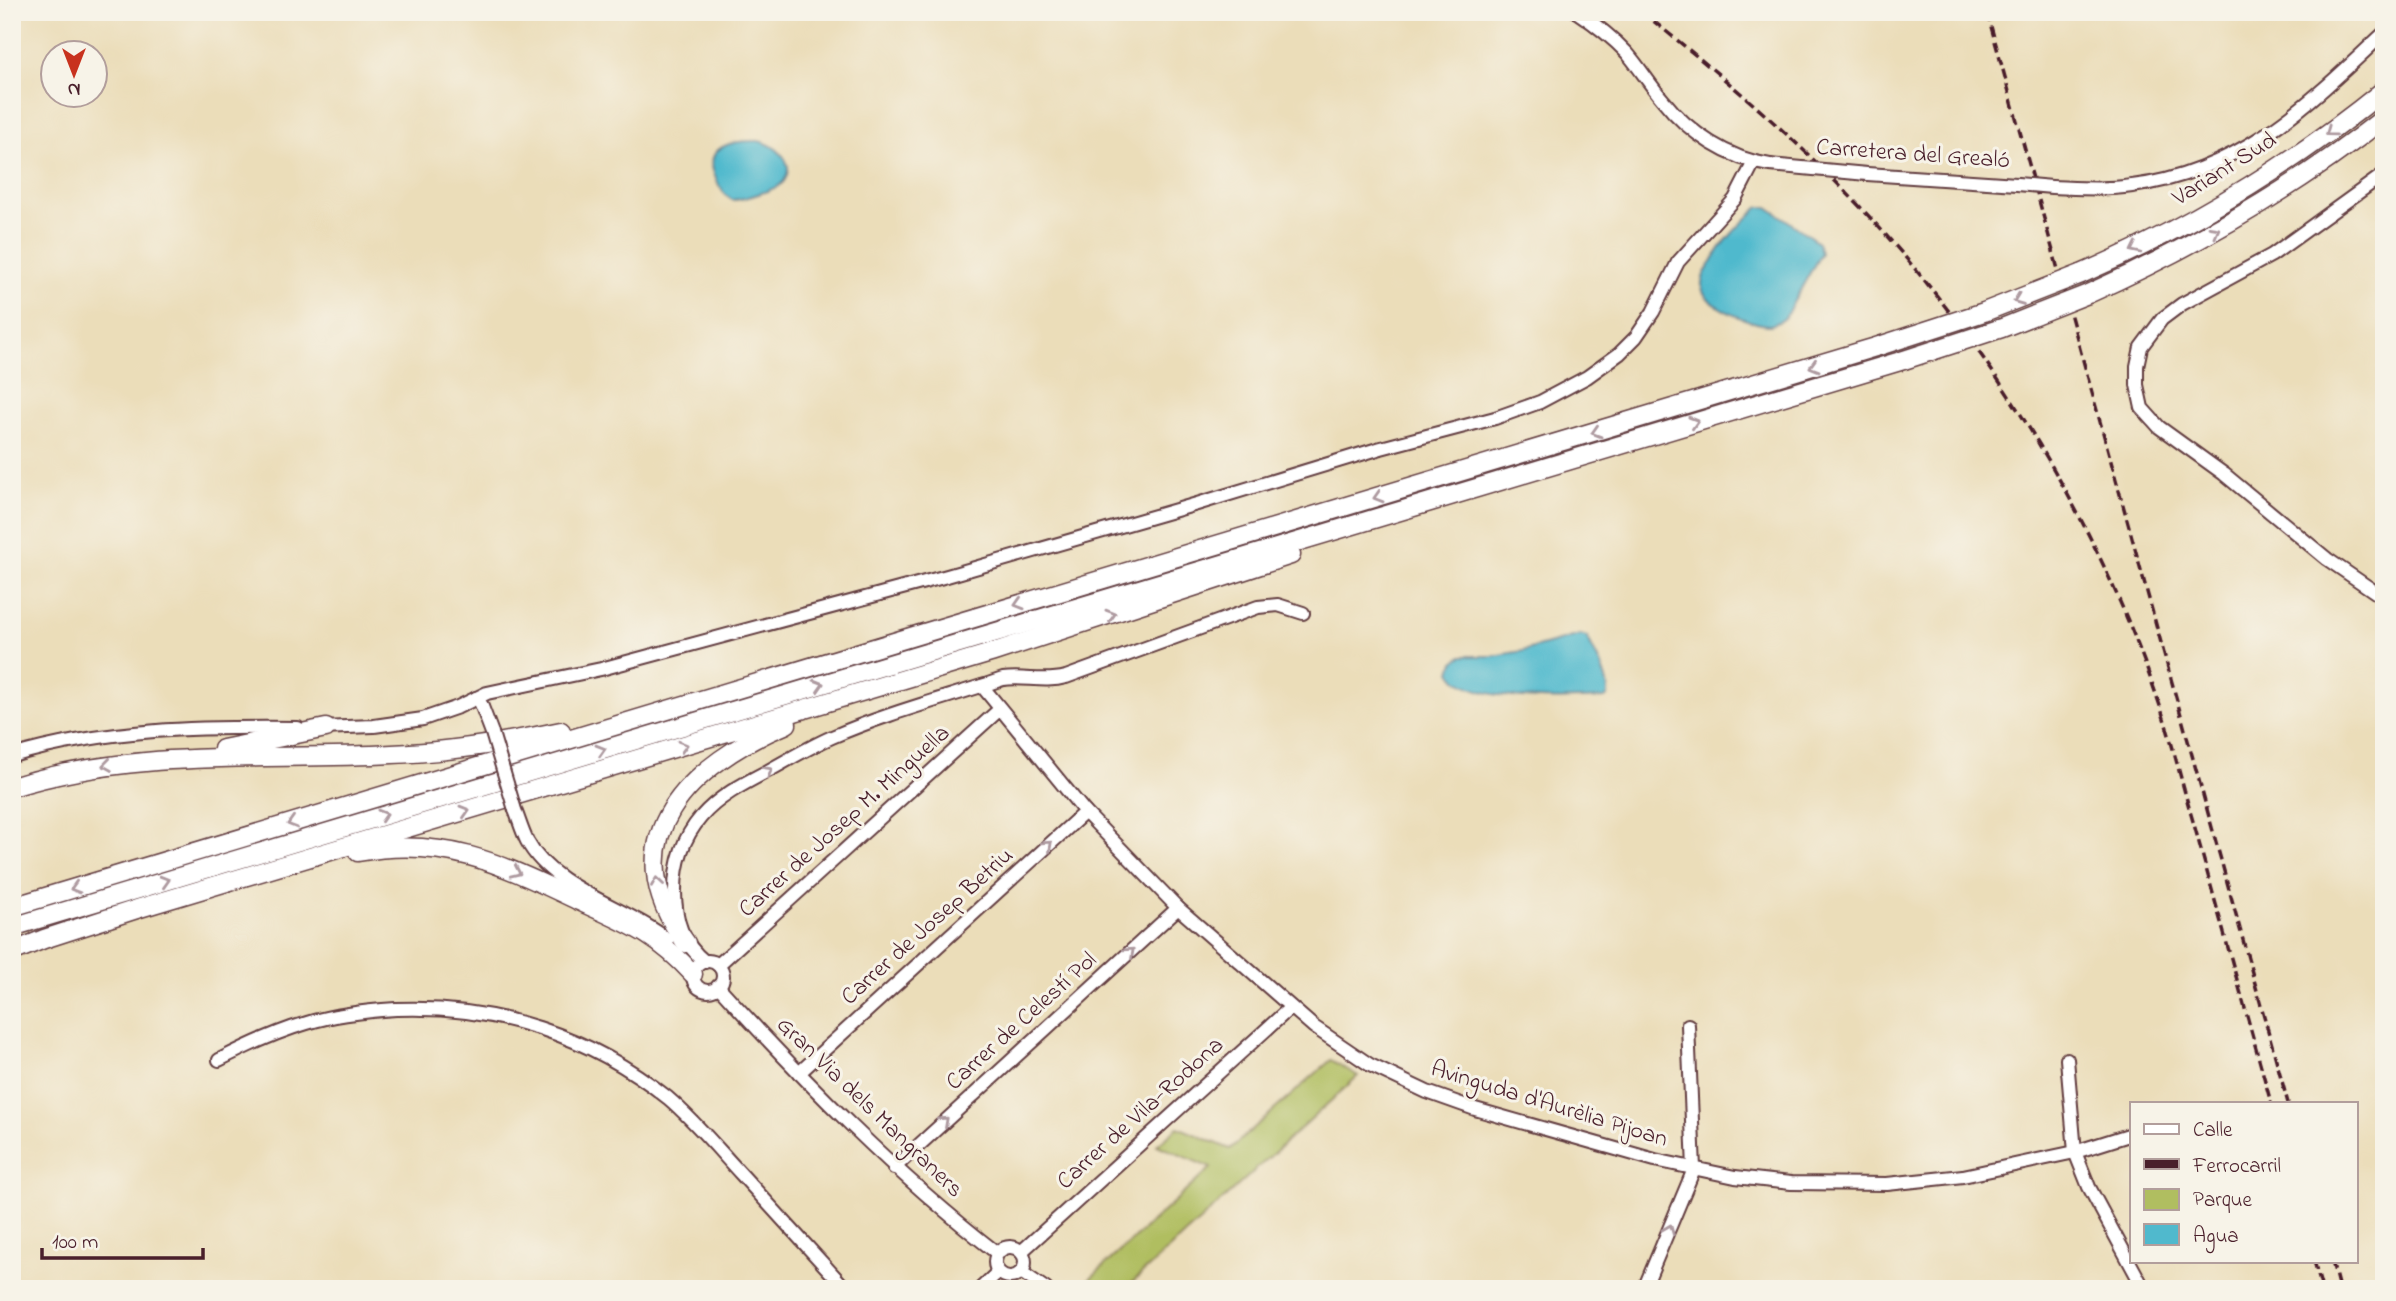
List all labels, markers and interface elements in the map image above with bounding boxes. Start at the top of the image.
north arrow [38,38,108,108]
text: N [67,75,80,102]
one-way arrow [2325,123,2337,136]
street label: Variant Sud [2165,124,2284,216]
street label: Carretera del Grealó [1815,131,2011,179]
one-way arrow [2208,226,2220,239]
one-way arrow [2130,241,2142,255]
one-way arrow [2012,292,2024,306]
one-way arrow [1808,358,1820,373]
one-way arrow [1688,416,1700,431]
one-way arrow [1590,423,1602,438]
one-way arrow [1372,489,1384,504]
one-way arrow [1014,596,1026,611]
one-way arrow [1105,609,1117,624]
one-way arrow [813,678,825,693]
street label: Carrer de Josep M. Minguella [731,717,959,927]
one-way arrow [676,739,688,754]
one-way arrow [595,744,607,759]
one-way arrow [101,757,113,772]
one-way arrow [761,766,773,779]
one-way arrow [459,804,471,819]
one-way arrow [377,809,389,824]
one-way arrow [287,814,299,829]
street label: Carrer de Josep Betriu [834,840,1022,1014]
one-way arrow [1040,841,1053,854]
one-way arrow [509,864,522,878]
one-way arrow [159,874,171,889]
one-way arrow [650,876,665,888]
one-way arrow [69,879,81,894]
street label: Carrer de Celestí Pol [939,944,1105,1100]
one-way arrow [1122,947,1135,960]
street label: Gran Via dels Mangraners [768,1009,970,1207]
street label: Carrer de Vila-Rodona [1049,1029,1233,1199]
street label: Avinguda d'Aurèlia Pijoan [1426,1052,1672,1158]
legend [2130,1102,2358,1262]
text: Calle [2193,1116,2233,1146]
one-way arrow [936,1117,949,1130]
text: Ferrocarril [2192,1152,2281,1182]
text: Parque [2193,1186,2252,1216]
scale bar [42,1217,203,1261]
text: Agua [2193,1222,2239,1254]
one-way arrow [1661,1224,1675,1237]
text: 100 m [52,1228,98,1258]

